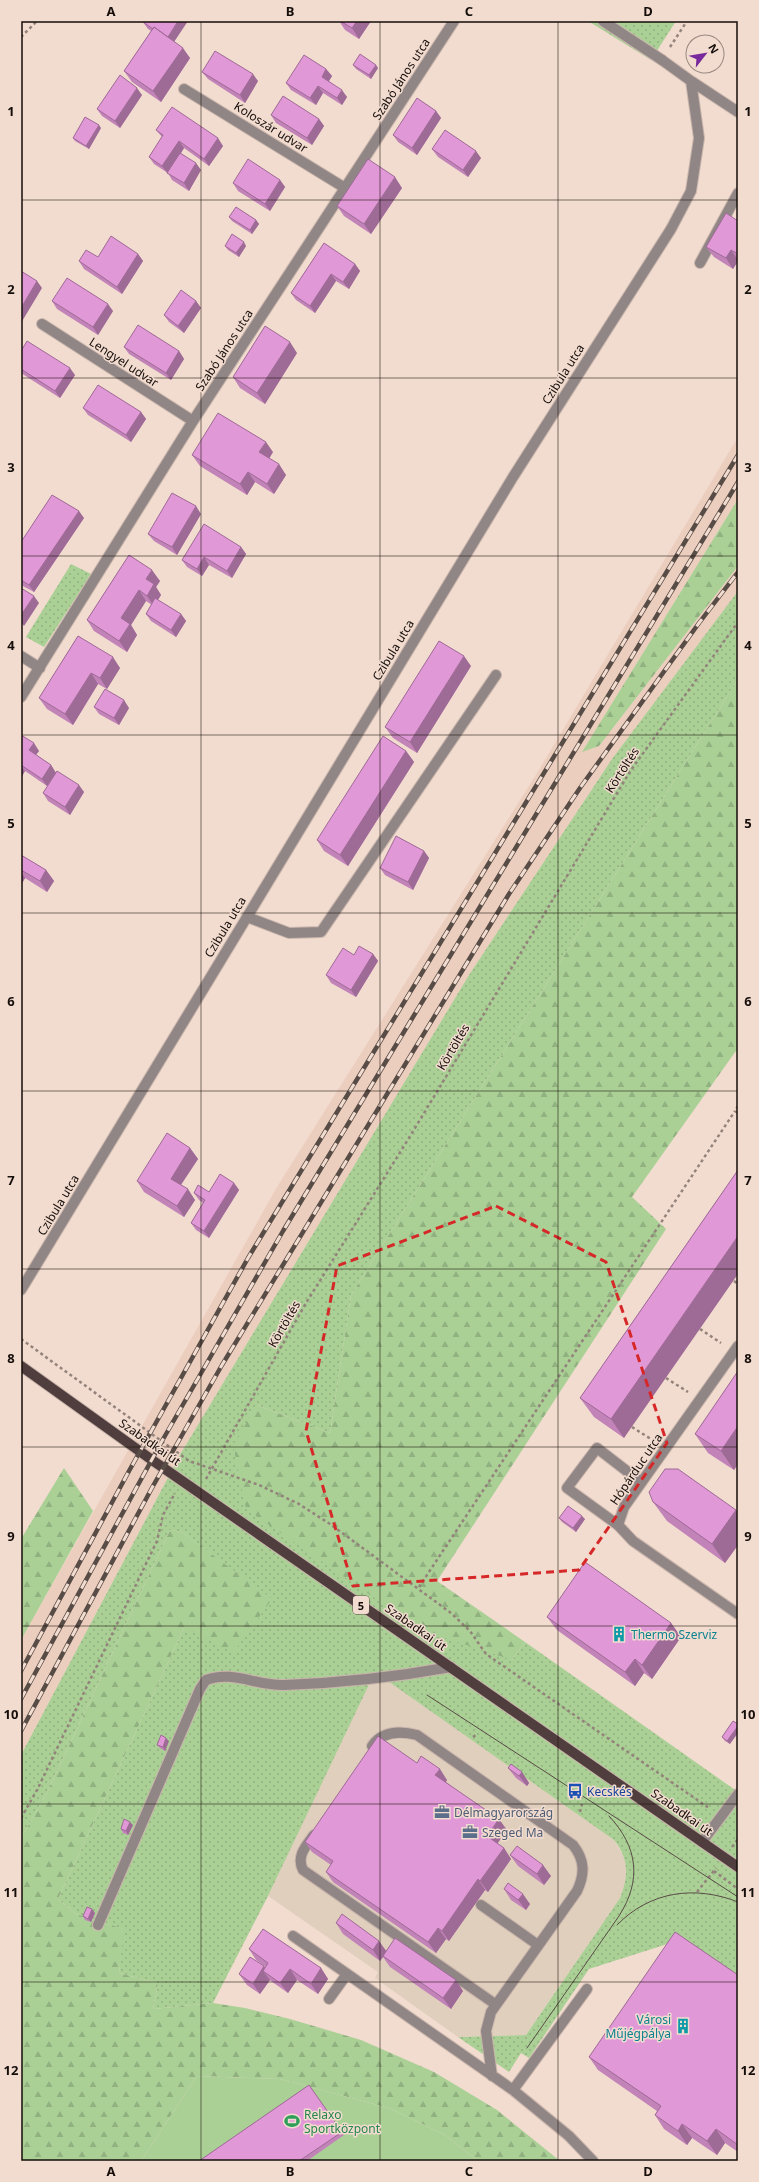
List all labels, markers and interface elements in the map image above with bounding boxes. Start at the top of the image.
text: A [107,2,116,20]
text: B [286,2,294,20]
text: C [465,2,473,20]
text: D [643,2,653,20]
north arrow [685,34,725,74]
street label: Szabó János utca [368,35,434,123]
text: N [705,41,723,56]
street label: Koloszár udvar [231,98,311,156]
text: 1 [7,102,15,120]
text: 1 [744,102,752,120]
text: 2 [7,280,15,298]
text: 2 [744,280,752,298]
street label: Szabó János utca [191,306,257,394]
street label: Lengyel udvar [86,333,162,391]
street label: Czibula utca [538,341,588,407]
text: 3 [7,458,15,476]
text: 3 [744,458,752,476]
street label: Czibula utca [368,616,418,684]
text: 4 [7,636,15,654]
text: 4 [744,636,752,654]
street label: Körtöltés [601,744,643,796]
text: 5 [7,814,15,832]
text: 5 [744,814,752,832]
street label: Czibula utca [200,893,250,961]
text: 6 [7,992,15,1010]
text: 6 [744,992,752,1010]
street label: Körtöltés [433,1020,474,1073]
text: 7 [7,1171,15,1189]
street label: Czibula utca [33,1171,83,1239]
text: 7 [744,1171,752,1189]
street label: Körtöltés [264,1297,304,1350]
text: 8 [7,1349,15,1367]
text: 8 [744,1349,752,1367]
street label: Szabadkai út [116,1415,185,1470]
street label: Hópárduc utca [606,1430,666,1508]
text: 9 [7,1527,15,1545]
text: 9 [744,1527,752,1545]
road number: 5 [353,1596,369,1614]
street label: Szabadkai út [382,1600,451,1655]
building icon: Thermo Szerviz [610,1625,628,1643]
place label: Thermo Szerviz [631,1626,718,1643]
text: 10 [4,1705,18,1723]
text: 10 [741,1705,755,1723]
bus stop icon: Kecskés [566,1782,584,1800]
place label: Kecskés [587,1783,632,1800]
street label: Szabadkai út [648,1785,717,1840]
office icon: Délmagyarország [433,1803,451,1821]
place label: Délmagyarország [454,1804,553,1821]
office icon: Szeged Ma [461,1823,479,1841]
place label: Szeged Ma [482,1824,543,1841]
text: 11 [4,1883,18,1901]
text: 11 [741,1883,755,1901]
place label: Városi Műjégpálya [605,2011,671,2042]
building icon: Városi Műjégpálya [674,2017,692,2035]
text: 12 [4,2061,18,2079]
text: 12 [741,2061,755,2079]
place label: Relaxo Sportközpont [304,2106,381,2137]
sports icon: Relaxo Sportközpont [283,2112,301,2130]
text: A [107,2162,116,2180]
text: B [286,2162,294,2180]
text: C [465,2162,473,2180]
text: D [643,2162,653,2180]

